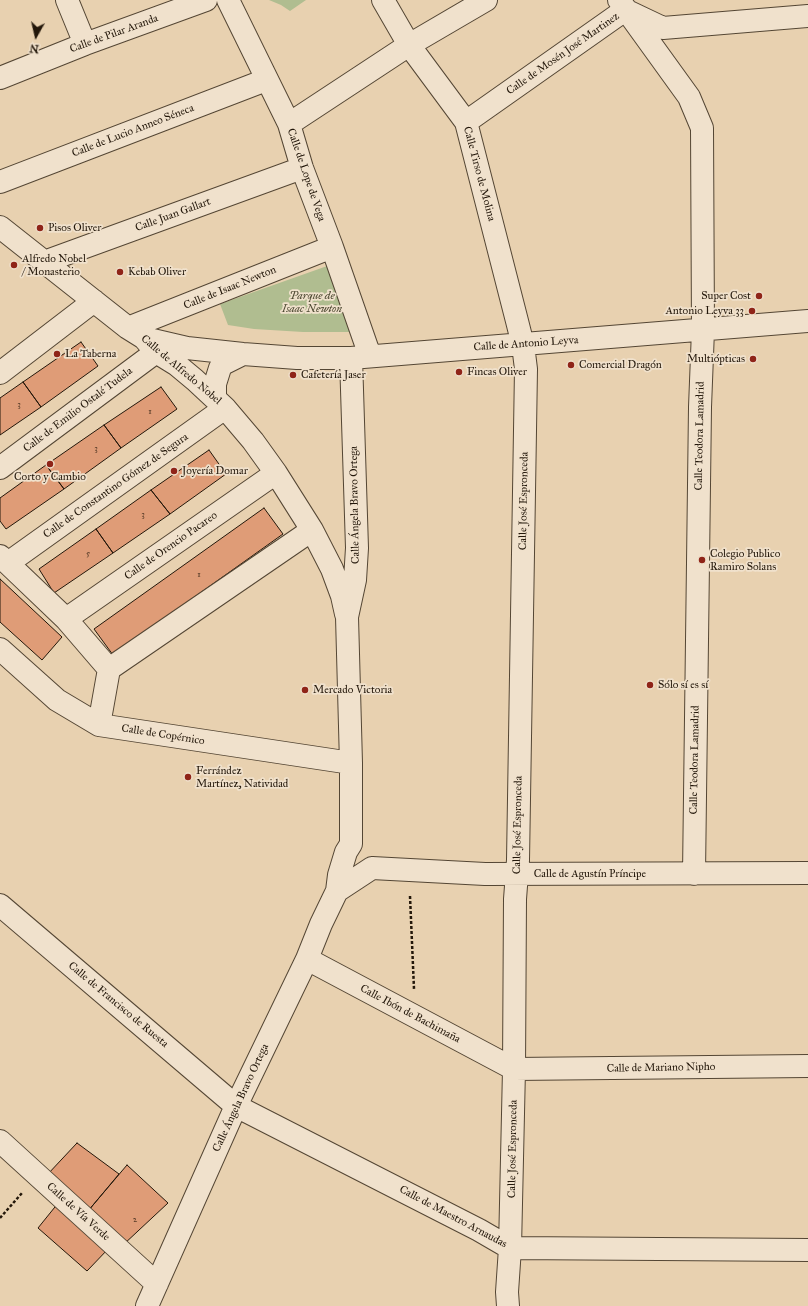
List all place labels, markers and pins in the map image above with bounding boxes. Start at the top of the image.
place label: Pisos Oliver [48,221,101,235]
marker: Pisos Oliver [35,223,45,233]
place label: Alfredo Nobel / Monasterio [22,252,86,278]
marker: Alfredo Nobel / Monasterio [9,260,19,270]
place label: Kebab Oliver [128,265,186,279]
marker: Kebab Oliver [115,267,125,277]
place label: Super Cost [701,289,751,303]
marker: Super Cost [754,291,764,301]
place label: Antonio Leyva 33 [665,304,744,318]
marker: Antonio Leyva 33 [747,306,757,316]
place label: La Taberna [65,347,116,361]
marker: La Taberna [52,349,62,359]
place label: Multiópticas [687,352,745,366]
marker: Multiópticas [748,354,758,364]
place label: Comercial Dragón [579,358,662,372]
marker: Comercial Dragón [566,360,576,370]
place label: Fincas Oliver [467,365,527,379]
marker: Fincas Oliver [454,367,464,377]
place label: Cafetería Jaser [301,368,366,382]
marker: Cafetería Jaser [288,370,298,380]
marker: Corto y Cambio [45,459,55,469]
place label: Joyería Domar [182,464,248,478]
marker: Joyería Domar [169,466,179,476]
place label: Corto y Cambio [14,470,86,484]
place label: Colegio Publico Ramiro Solans [710,547,780,573]
marker: Colegio Publico Ramiro Solans [697,555,707,565]
place label: Sólo sí es sí [658,678,708,692]
marker: Sólo sí es sí [645,680,655,690]
place label: Mercado Victoria [313,683,392,697]
marker: Mercado Victoria [300,685,310,695]
place label: Ferrández Martínez, Natividad [196,764,288,790]
marker: Ferrández Martínez, Natividad [183,772,193,782]

